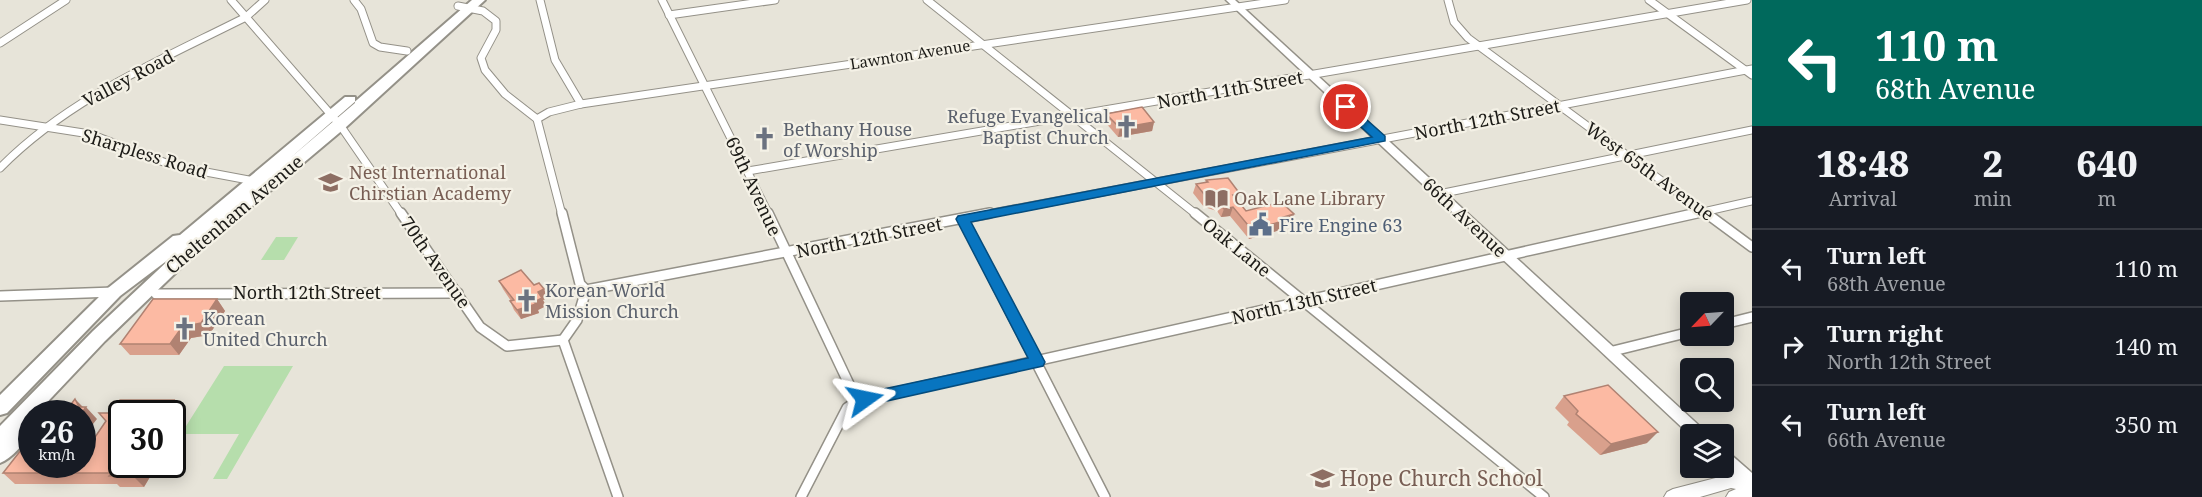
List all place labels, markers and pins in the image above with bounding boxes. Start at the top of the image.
pin [1320,81,1371,132]
place label: Refuge Evangelical Baptist Church [947,104,1109,149]
church icon: Refuge Evangelical Baptist Church [1114,113,1140,139]
place label: Bethany House of Worship [783,117,912,162]
church icon: Bethany House of Worship [752,126,778,152]
place label: Nest International Chirstian Academy [349,160,512,205]
school or university icon: Nest International Chirstian Academy [318,169,344,195]
library icon: Oak Lane Library [1203,185,1229,211]
place label: Oak Lane Library [1234,186,1386,210]
public building icon: Fire Engine 63 [1248,212,1274,238]
place label: Fire Engine 63 [1279,213,1402,237]
place label: Korean World Mission Church [545,278,679,323]
church icon: Korean World Mission Church [514,287,540,313]
place label: Korean United Church [203,306,328,351]
church icon: Korean United Church [172,315,198,341]
place label: Hope Church School [1340,464,1543,492]
school or university icon: Hope Church School [1309,465,1335,491]

